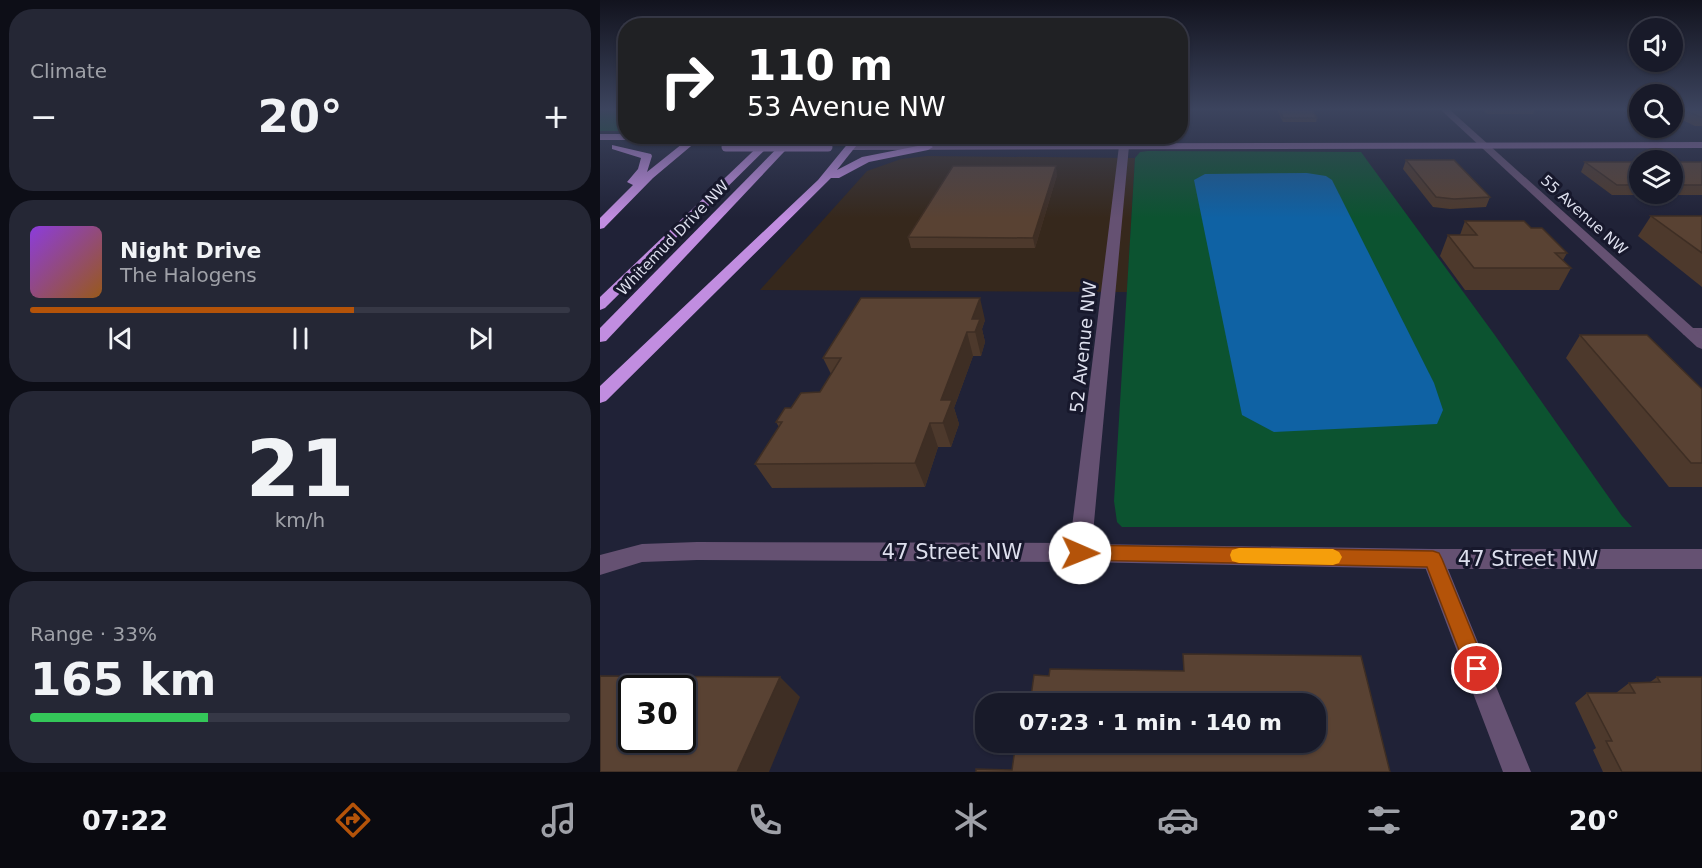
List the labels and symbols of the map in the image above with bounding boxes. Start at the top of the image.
street label: 55 Avenue NW [1537,171,1631,259]
street label: Whitemud Drive NW [613,177,733,299]
street label: 52 Avenue NW [1066,280,1100,414]
position arrow [1048,521,1112,585]
street label: 47 Street NW [882,540,1022,564]
street label: 47 Street NW [1458,547,1598,571]
pin [1451,643,1502,694]
speed limit sign: 30 [618,675,696,753]

